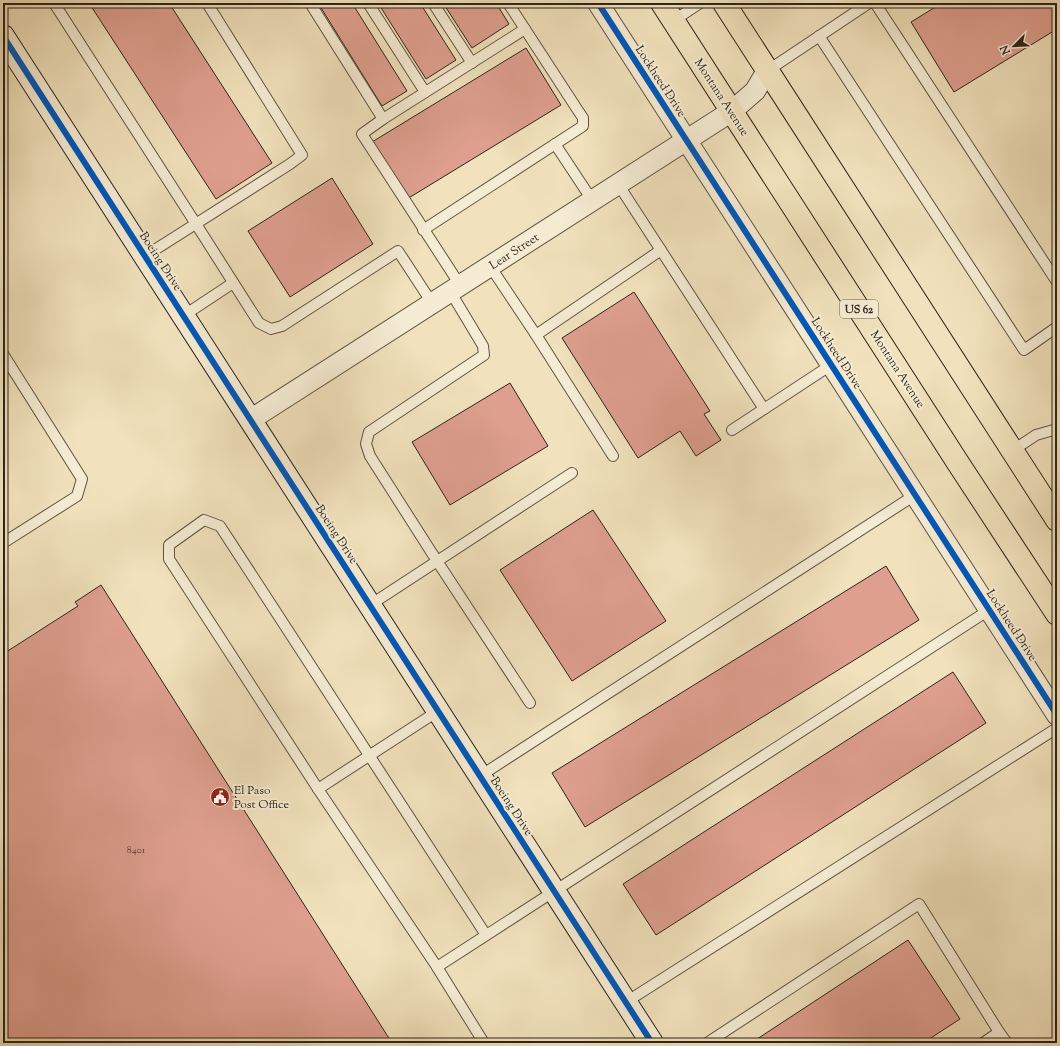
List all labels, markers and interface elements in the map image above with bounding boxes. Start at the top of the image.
north arrow [994,26,1034,66]
street label: Lockheed Drive [630,42,690,121]
text: N [997,42,1015,58]
street label: Montana Avenue [689,55,753,140]
street label: Boeing Drive [134,228,186,295]
street label: Lear Street [486,229,543,275]
road number: US 62 [840,300,878,318]
street label: Lockheed Drive [806,314,866,393]
street label: Montana Avenue [865,327,929,412]
street label: Boeing Drive [310,501,362,568]
street label: Lockheed Drive [981,586,1041,665]
street label: Boeing Drive [485,773,537,840]
place label: El Paso Post Office [234,782,290,814]
public building icon: El Paso Post Office [209,786,231,808]
house number: 8401 [127,843,146,858]

